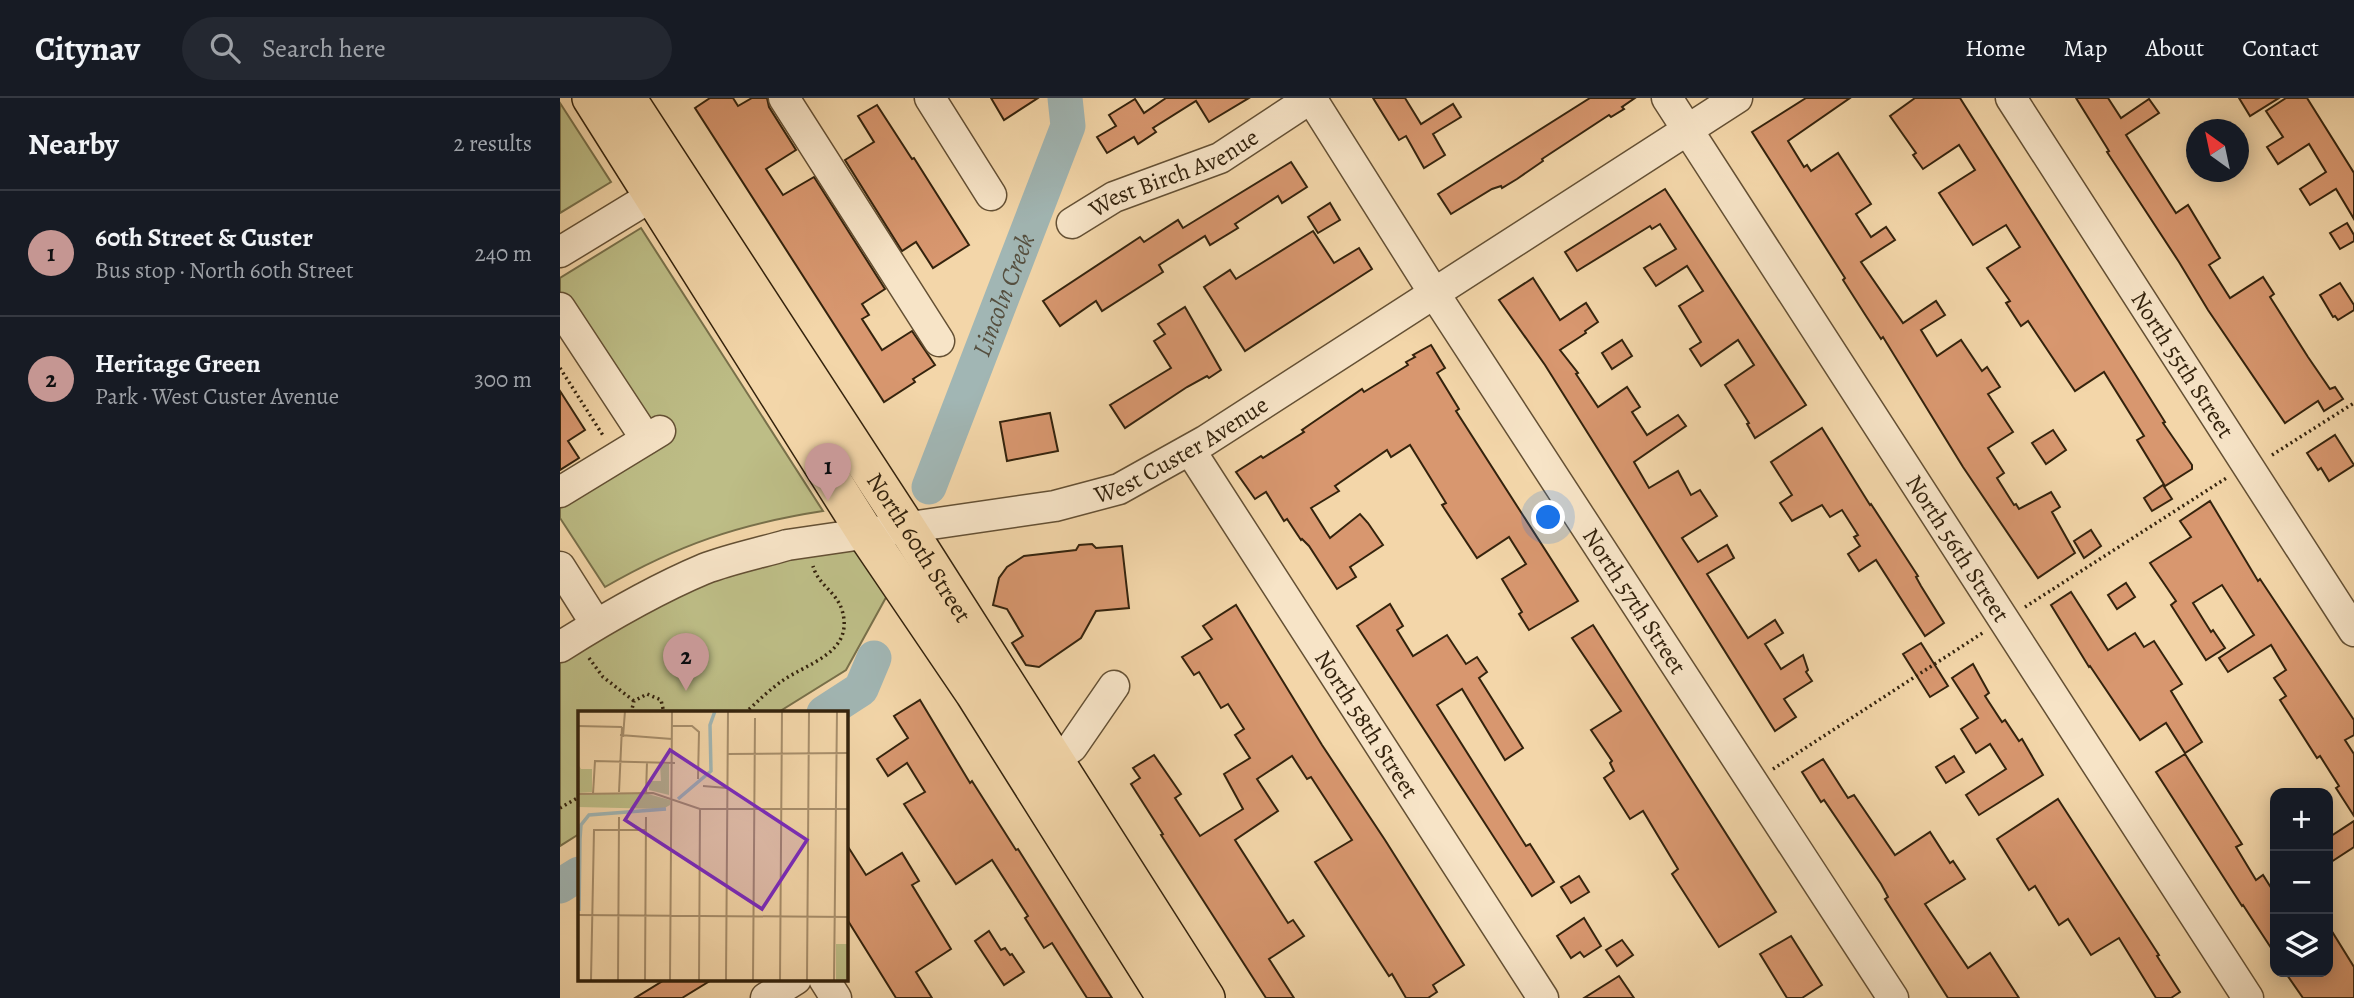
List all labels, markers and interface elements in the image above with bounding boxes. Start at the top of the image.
search box [182,17,672,80]
text: Citynav [35,26,140,71]
icon: search [206,29,244,67]
text: Search here [262,31,386,66]
text: Home [1965,32,2026,64]
text: Map [2064,32,2108,64]
text: About [2146,32,2204,64]
text: Contact [2242,32,2319,64]
north arrow [2186,119,2249,182]
street label: West Birch Avenue [1082,121,1265,225]
text: Nearby [28,124,119,164]
text: 2 results [454,128,532,159]
text: 60th Street & Custer [95,220,313,255]
water label: Lincoln Creek [963,228,1043,361]
text: 1 [47,238,55,269]
text: 240 m [475,238,532,269]
text: Bus stop · North 60th Street [95,255,354,286]
street label: North 55th Street [2123,285,2242,444]
text: Heritage Green [95,346,261,381]
text: 2 [45,364,57,395]
text: 300 m [474,364,532,395]
text: Park · West Custer Avenue [95,381,339,412]
street label: West Custer Avenue [1090,389,1274,511]
pin: 1 [805,443,851,501]
street label: North 60th Street [859,466,979,628]
street label: North 56th Street [1898,468,2017,628]
your location [1531,500,1565,534]
street label: North 57th Street [1575,522,1694,680]
pin: 2 [663,633,709,691]
street label: North 58th Street [1307,644,1426,804]
inset map [578,711,847,981]
map controls [2270,788,2333,977]
button: + [2270,788,2333,851]
button: − [2270,851,2333,914]
button: layers [2270,914,2333,977]

